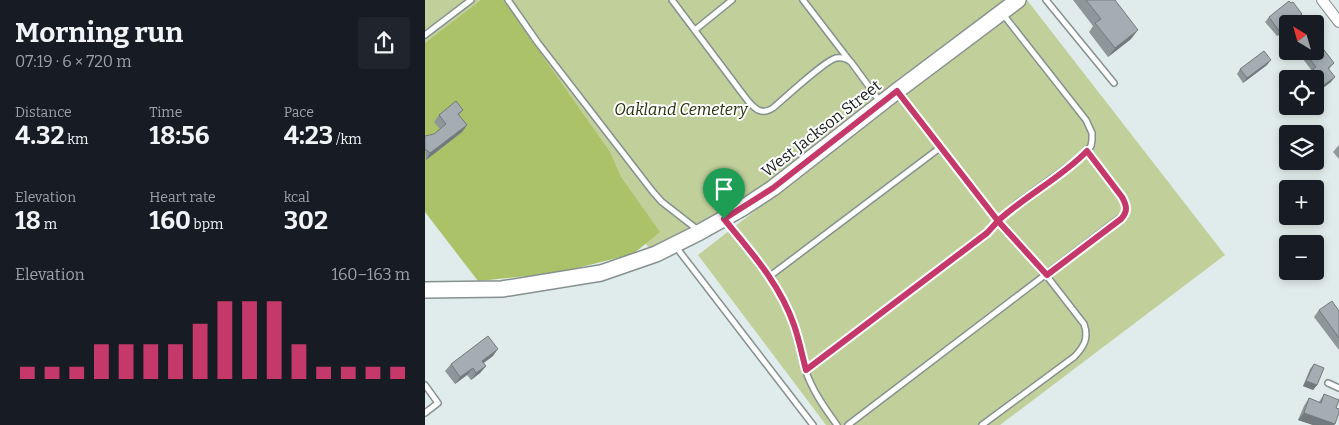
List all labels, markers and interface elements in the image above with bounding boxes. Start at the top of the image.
north arrow [1279,15,1324,60]
map controls [1279,15,1324,280]
text: Morning run [15,16,183,49]
button: share [358,17,410,69]
text: 07:19 · 6 × 720 m [15,52,132,71]
button: locate [1279,70,1324,115]
street label: West Jackson Street [758,76,885,181]
park label: Oakland Cemetery [614,100,749,119]
text: Distance [15,104,72,121]
text: Time [149,104,182,121]
text: Pace [284,104,314,121]
text: 4.32 [15,121,65,151]
text: 18:56 [149,121,209,151]
text: 4:23 [284,121,333,151]
button: layers [1279,125,1324,170]
text: km [65,131,88,148]
text: /km [333,131,362,148]
pin [703,168,745,219]
icon: arrive [710,175,738,203]
button: + [1279,180,1324,225]
text: Elevation [15,189,76,206]
text: Heart rate [149,189,216,206]
text: kcal [284,189,310,206]
text: 18 [15,206,41,236]
text: 160 [149,206,191,236]
text: 302 [284,206,328,236]
text: m [41,216,57,233]
text: bpm [191,216,223,233]
button: − [1279,235,1324,280]
text: Elevation [15,265,85,284]
text: 160–163 m [331,265,410,284]

